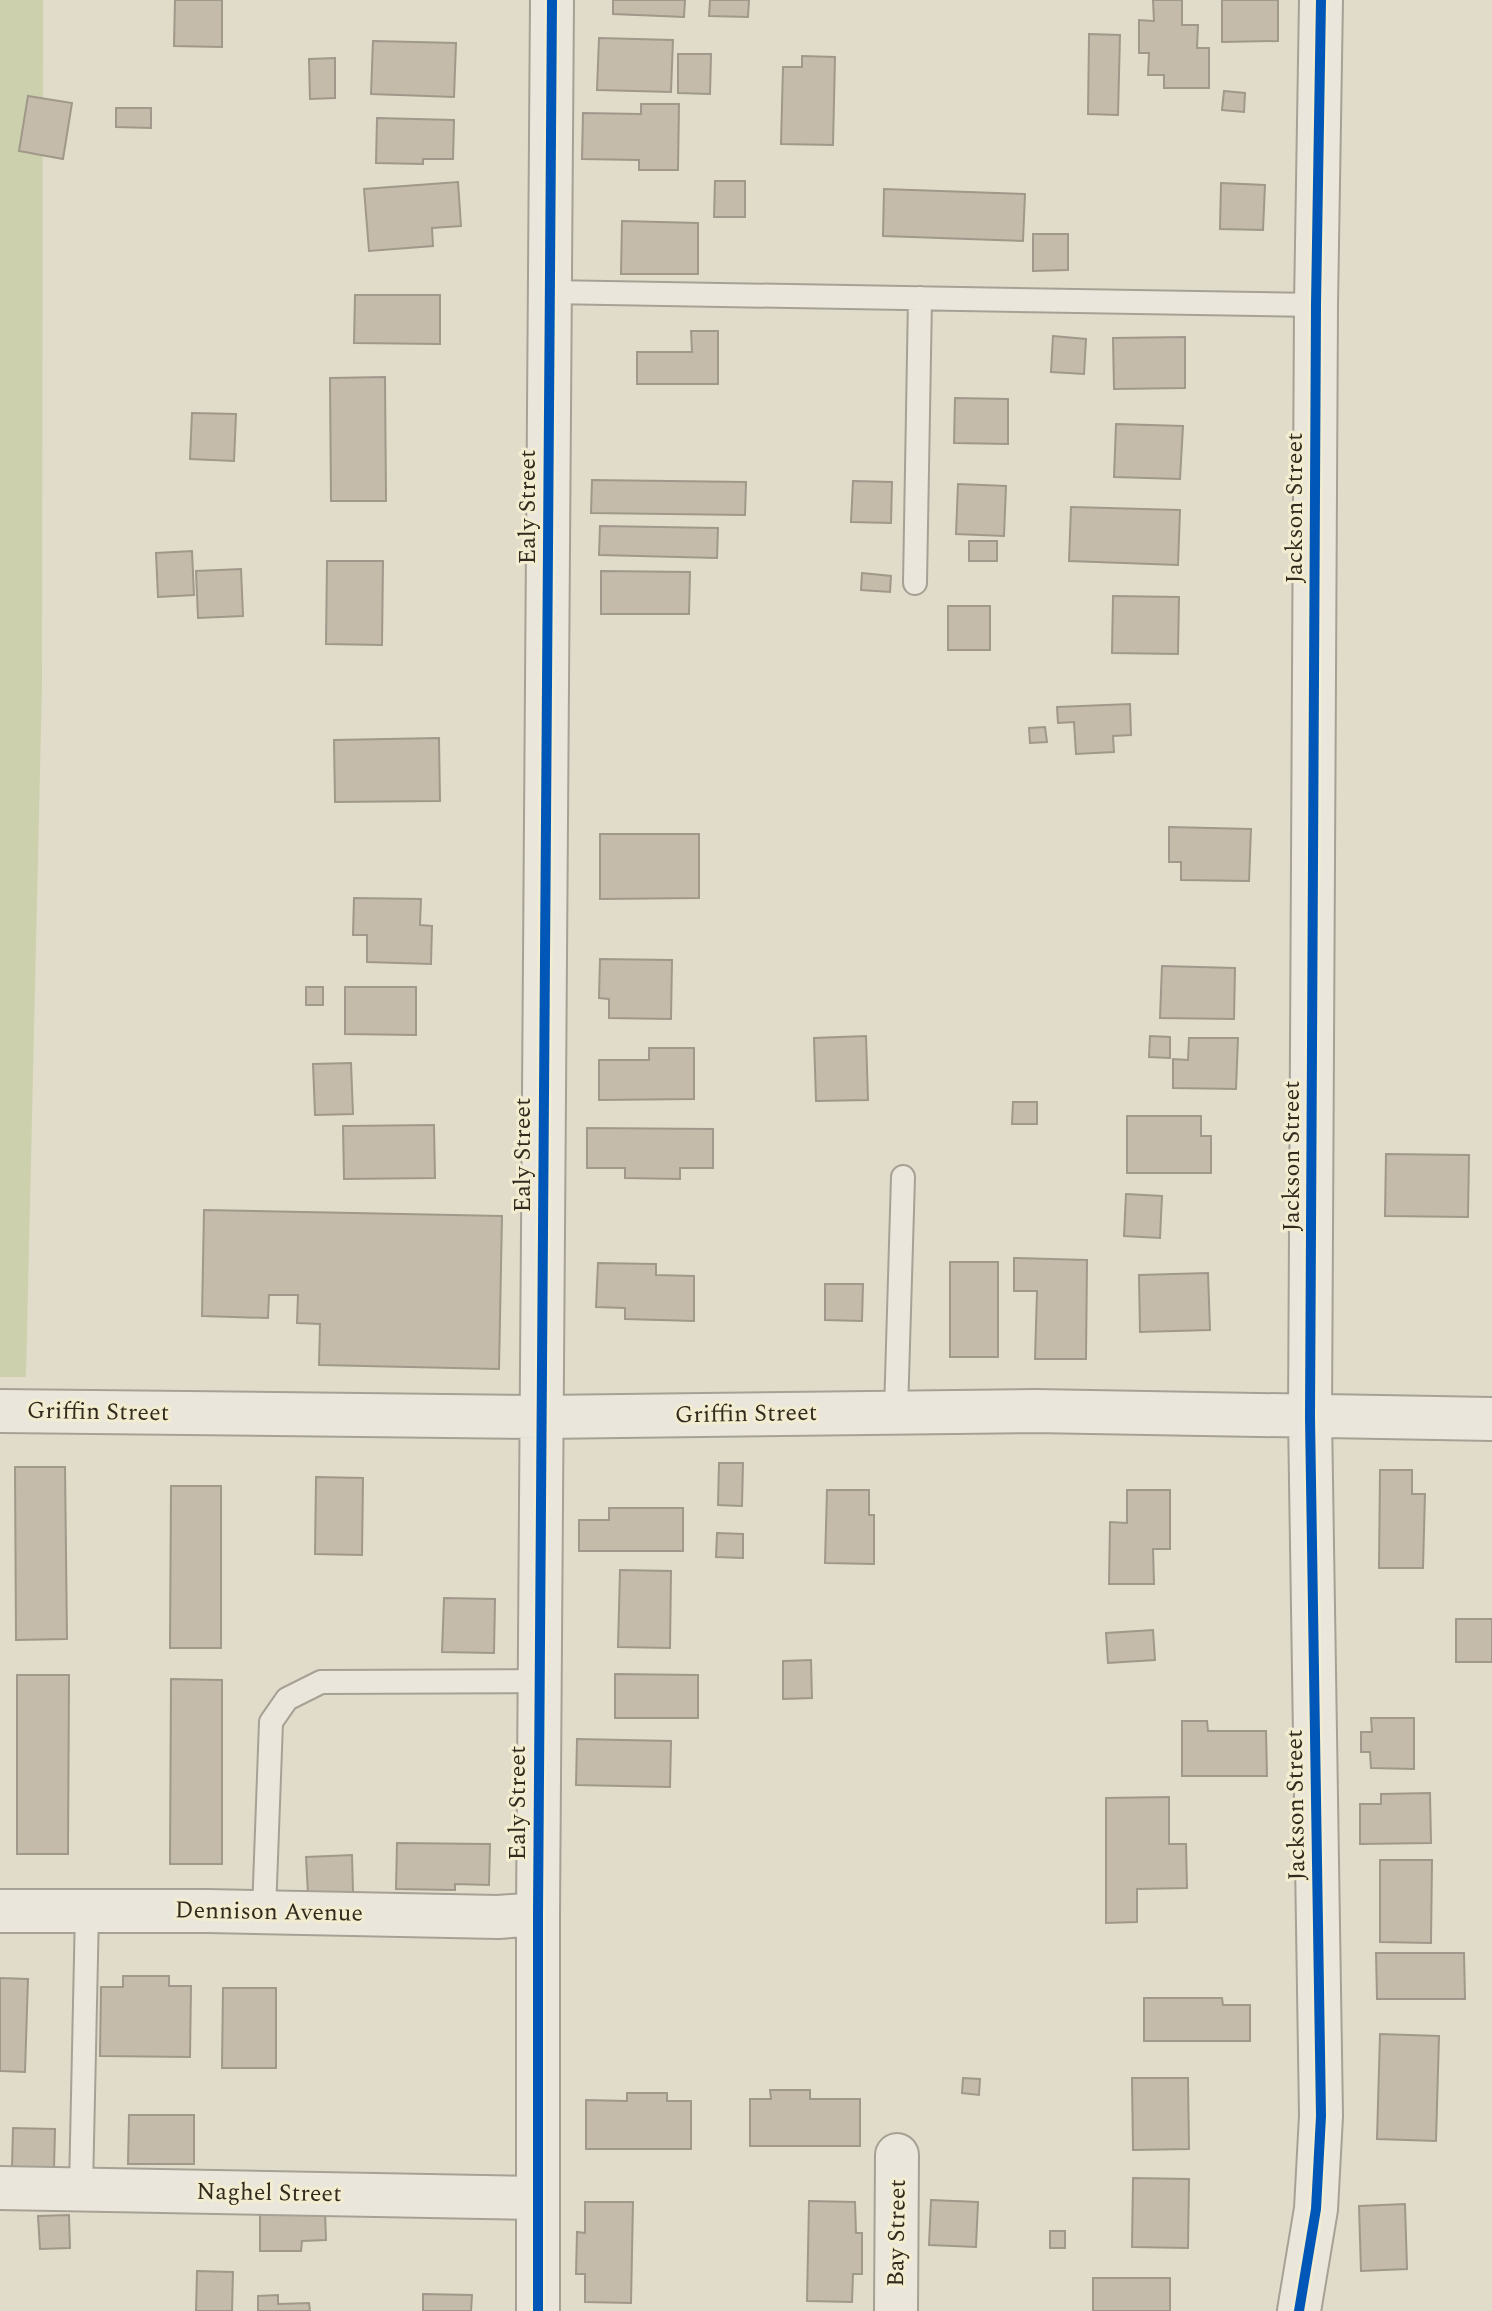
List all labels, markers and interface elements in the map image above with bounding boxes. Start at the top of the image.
street label: Jackson Street [1277,432,1313,584]
street label: Ealy Street [510,450,546,564]
street label: Jackson Street [1274,1080,1310,1232]
street label: Ealy Street [505,1098,541,1212]
street label: Griffin Street [27,1393,169,1431]
street label: Griffin Street [675,1395,817,1433]
street label: Jackson Street [1277,1729,1315,1881]
street label: Ealy Street [500,1746,536,1860]
street label: Dennison Avenue [175,1892,363,1932]
street label: Naghel Street [196,2174,342,2212]
street label: Bay Street [878,2179,916,2287]

